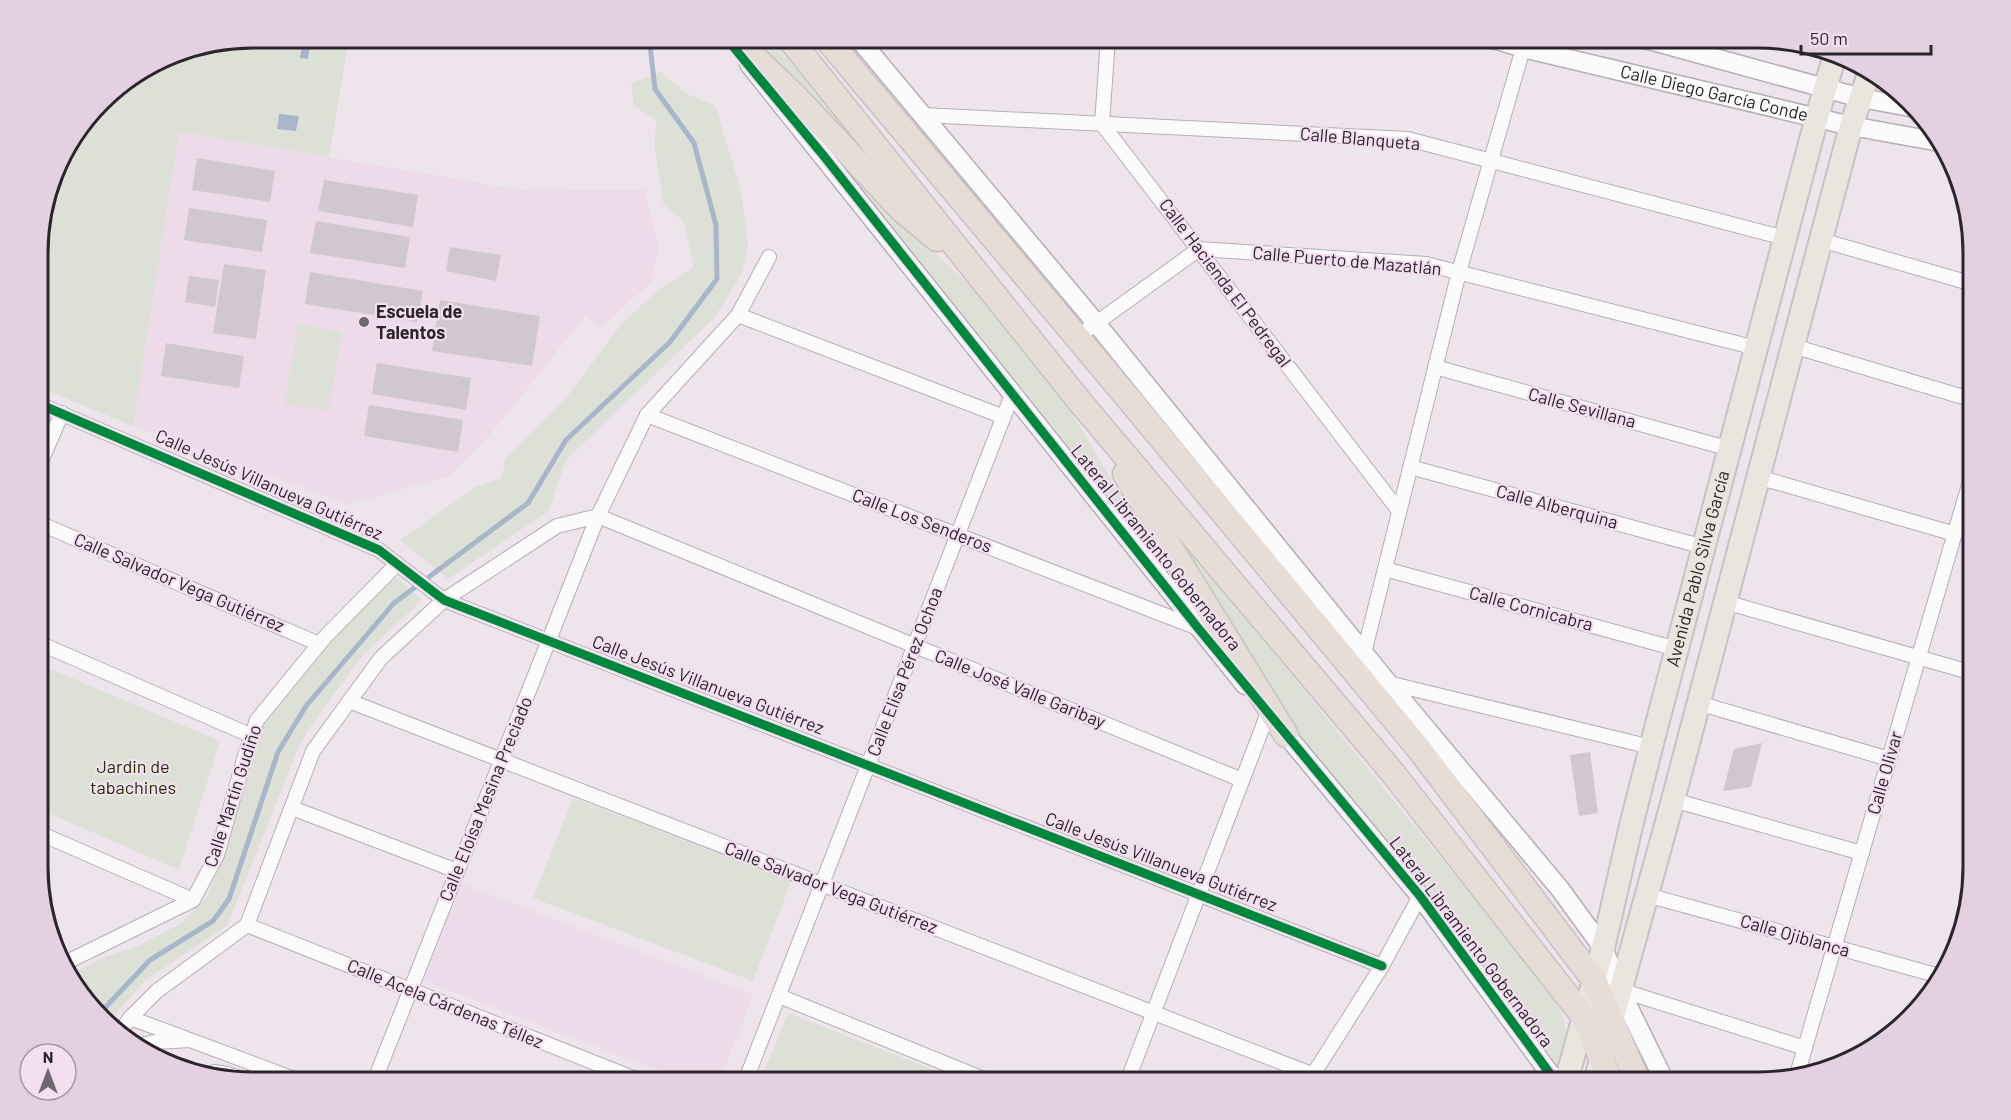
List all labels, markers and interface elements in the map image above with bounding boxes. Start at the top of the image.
scale bar [1801,18,1932,56]
text: 50 m [1810,27,1848,49]
street label: Calle Diego García Conde [1618,60,1810,125]
street label: Calle Blanqueta [1299,122,1421,154]
street label: Calle Hacienda El Pedregal [1155,194,1296,371]
street label: Calle Puerto de Mazatlán [1252,241,1443,279]
place label: Escuela de Talentos [376,300,463,343]
marker: Escuela de Talentos [357,315,371,329]
street label: Calle Sevillana [1526,382,1639,432]
street label: Calle Jesús Villanueva Gutiérrez [152,424,386,544]
street label: Lateral Libramiento Gobernadora [1067,440,1247,655]
street label: Avenida Pablo Silva García [1661,468,1733,669]
street label: Calle Alberquina [1494,479,1621,533]
street label: Calle Los Senderos [849,483,995,557]
street label: Calle Salvador Vega Gutiérrez [71,528,288,636]
street label: Calle Cornicabra [1467,581,1596,635]
street label: Calle Elisa Pérez Ochoa [862,584,946,759]
street label: Calle Jesús Villanueva Gutiérrez [589,630,827,739]
street label: Calle José Valle Garibay [932,644,1109,732]
street label: Calle Eloísa Mesina Preciado [434,693,536,904]
street label: Calle Martín Gudiño [199,722,265,870]
street label: Calle Olivar [1862,728,1907,817]
park label: Jardin de tabachines [90,755,176,798]
street label: Calle Jesús Villanueva Gutiérrez [1042,807,1280,916]
street label: Lateral Libramiento Gobernadora [1385,832,1558,1051]
street label: Calle Salvador Vega Gutiérrez [722,836,941,938]
street label: Calle Ojiblanca [1738,909,1853,961]
street label: Calle Acela Cárdenas Téllez [344,954,547,1053]
north arrow [18,1042,78,1102]
text: N [43,1047,53,1066]

